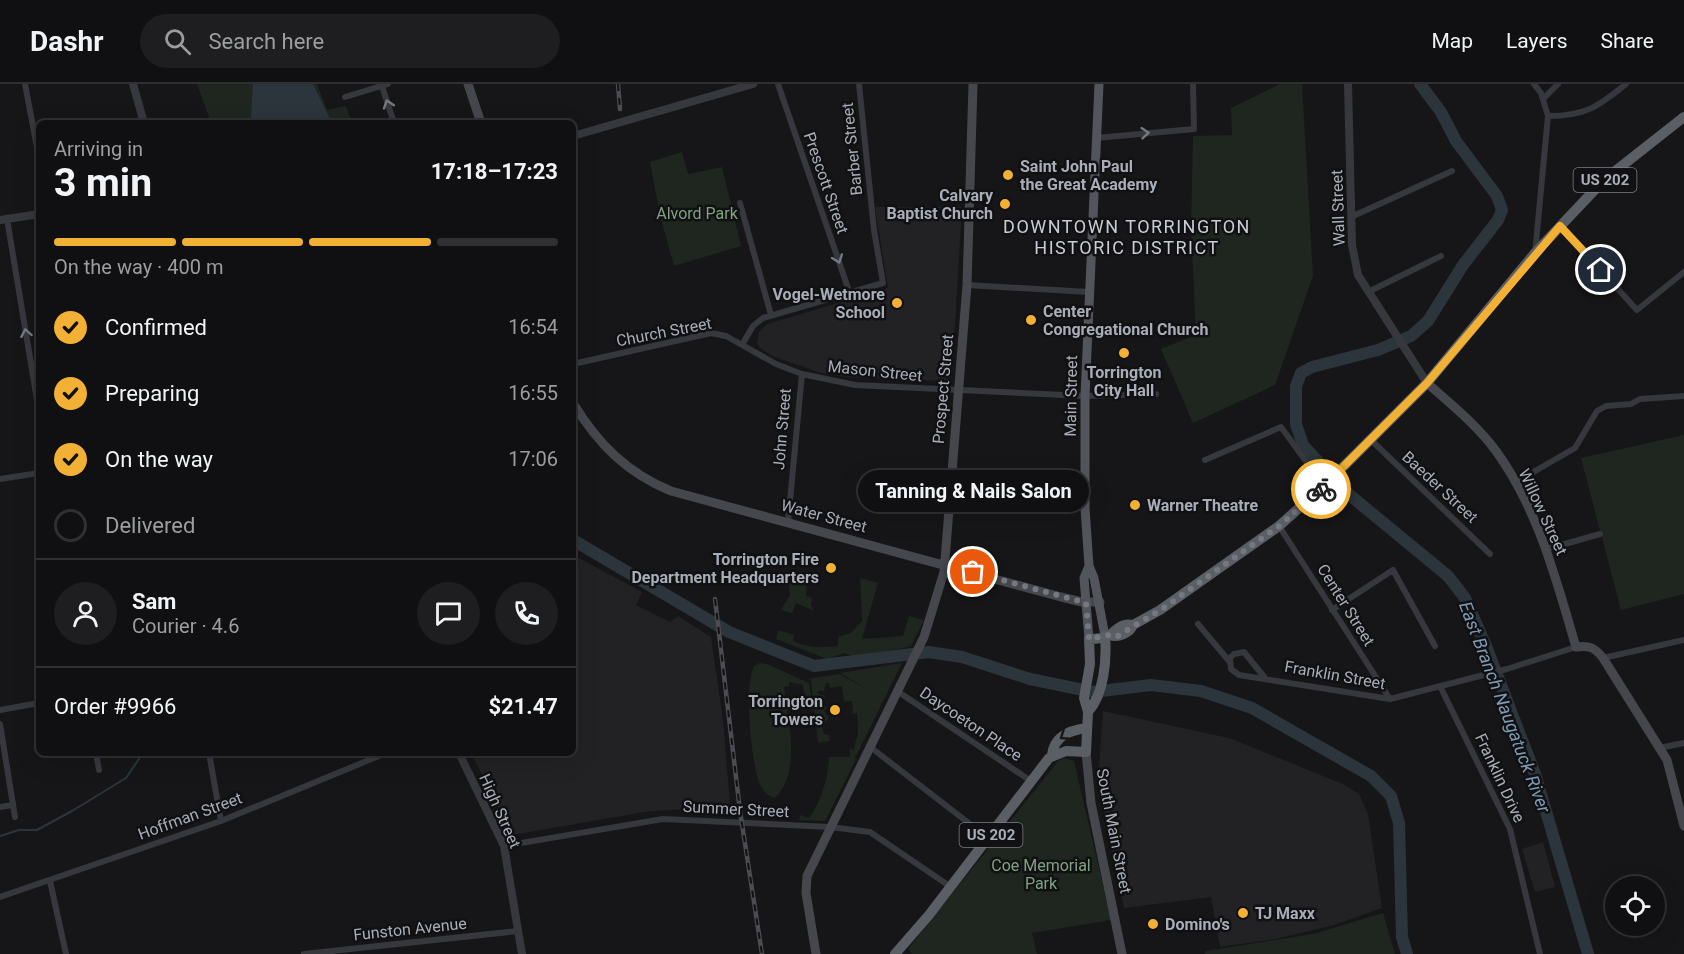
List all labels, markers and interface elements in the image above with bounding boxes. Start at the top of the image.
search box [140,14,560,68]
text: Dashr [30,25,104,58]
icon: search [161,25,194,58]
text: Search here [209,29,324,54]
text: Map [1431,29,1473,53]
text: Layers [1506,29,1567,53]
text: Share [1600,29,1654,53]
one-way arrow [383,99,396,110]
street label: Barber Street [838,102,866,196]
one-way arrow [1141,127,1150,140]
street label: Prescott Street [800,130,852,236]
text: Arriving in [54,137,143,161]
place label: Saint John Paul the Great Academy [1020,157,1158,194]
text: 17:18–17:23 [431,159,558,184]
text: 3 min [54,160,152,206]
marker: Saint John Paul the Great Academy [1001,168,1015,182]
road number: US 202 [1574,168,1636,192]
street label: Wall Street [1327,169,1349,247]
place label: Calvary Baptist Church [887,186,994,223]
marker: Calvary Baptist Church [998,197,1012,211]
park label: Alvord Park [656,204,739,223]
district label: DOWNTOWN TORRINGTON HISTORIC DISTRICT [1003,216,1251,258]
pin [1575,244,1626,295]
one-way arrow [830,253,843,263]
icon: home [1584,253,1617,286]
text: On the way · 400 m [54,255,223,279]
place label: Vogel-Wetmore School [773,285,885,322]
marker: Vogel-Wetmore School [890,296,904,310]
place label: Center Congregational Church [1043,302,1209,339]
icon: check [54,311,87,344]
street label: Church Street [615,313,713,351]
marker: Center Congregational Church [1024,313,1038,327]
text: Confirmed [105,315,207,340]
text: 16:54 [508,315,558,339]
one-way arrow [20,329,33,339]
street label: Prospect Street [929,333,957,445]
marker: Torrington City Hall [1117,346,1131,360]
street label: Main Street [1061,355,1081,437]
street label: Mason Street [827,357,923,385]
place label: Torrington City Hall [1087,363,1161,400]
icon: check [54,377,87,410]
text: Preparing [105,381,199,406]
text: 16:55 [508,381,558,405]
street label: John Street [769,387,795,471]
icon: check [54,443,87,476]
text: On the way [105,447,213,472]
text: 17:06 [508,447,558,471]
street label: Baeder Street [1398,447,1482,527]
courier [1291,459,1351,519]
street label: Willow Street [1515,466,1571,558]
callout: Tanning & Nails Salon [858,470,1088,512]
icon: bike [1305,473,1338,506]
text: Tanning & Nails Salon [875,479,1072,503]
street label: Water Street [779,495,869,537]
place label: Warner Theatre [1147,496,1258,515]
marker: Warner Theatre [1128,498,1142,512]
text: Delivered [105,513,195,538]
pin [947,546,998,597]
place label: Torrington Fire Department Headquarters [631,550,819,587]
icon: bag [956,555,989,588]
marker: Torrington Fire Department Headquarters [824,561,838,575]
street label: Center Street [1313,561,1379,649]
button: person [54,582,117,645]
button: chat [417,582,480,645]
button: phone [495,582,558,645]
text: Sam [132,589,176,614]
water label: East Branch Naugatuck River [1455,598,1555,817]
text: Courier · 4.6 [132,614,239,638]
street label: Franklin Street [1283,657,1387,693]
street label: Daycoeton Place [916,683,1026,765]
place label: Torrington Towers [748,692,823,729]
text: Order #9966 [54,694,176,719]
text: $21.47 [489,694,558,719]
marker: Torrington Towers [828,703,842,717]
one-way arrow [1060,729,1071,740]
street label: Franklin Drive [1471,731,1529,825]
street label: South Main Street [1093,767,1135,895]
street label: High Street [475,771,525,851]
street label: Hoffman Street [135,788,245,844]
street label: Summer Street [682,797,790,821]
road number: US 202 [960,823,1022,847]
park label: Coe Memorial Park [991,856,1091,893]
map controls [1605,876,1665,936]
button: locate [1605,876,1665,936]
place label: TJ Maxx [1255,904,1316,923]
marker: TJ Maxx [1236,906,1250,920]
street label: Funston Avenue [352,914,468,944]
place label: Domino's [1165,915,1230,934]
marker: Domino's [1146,917,1160,931]

